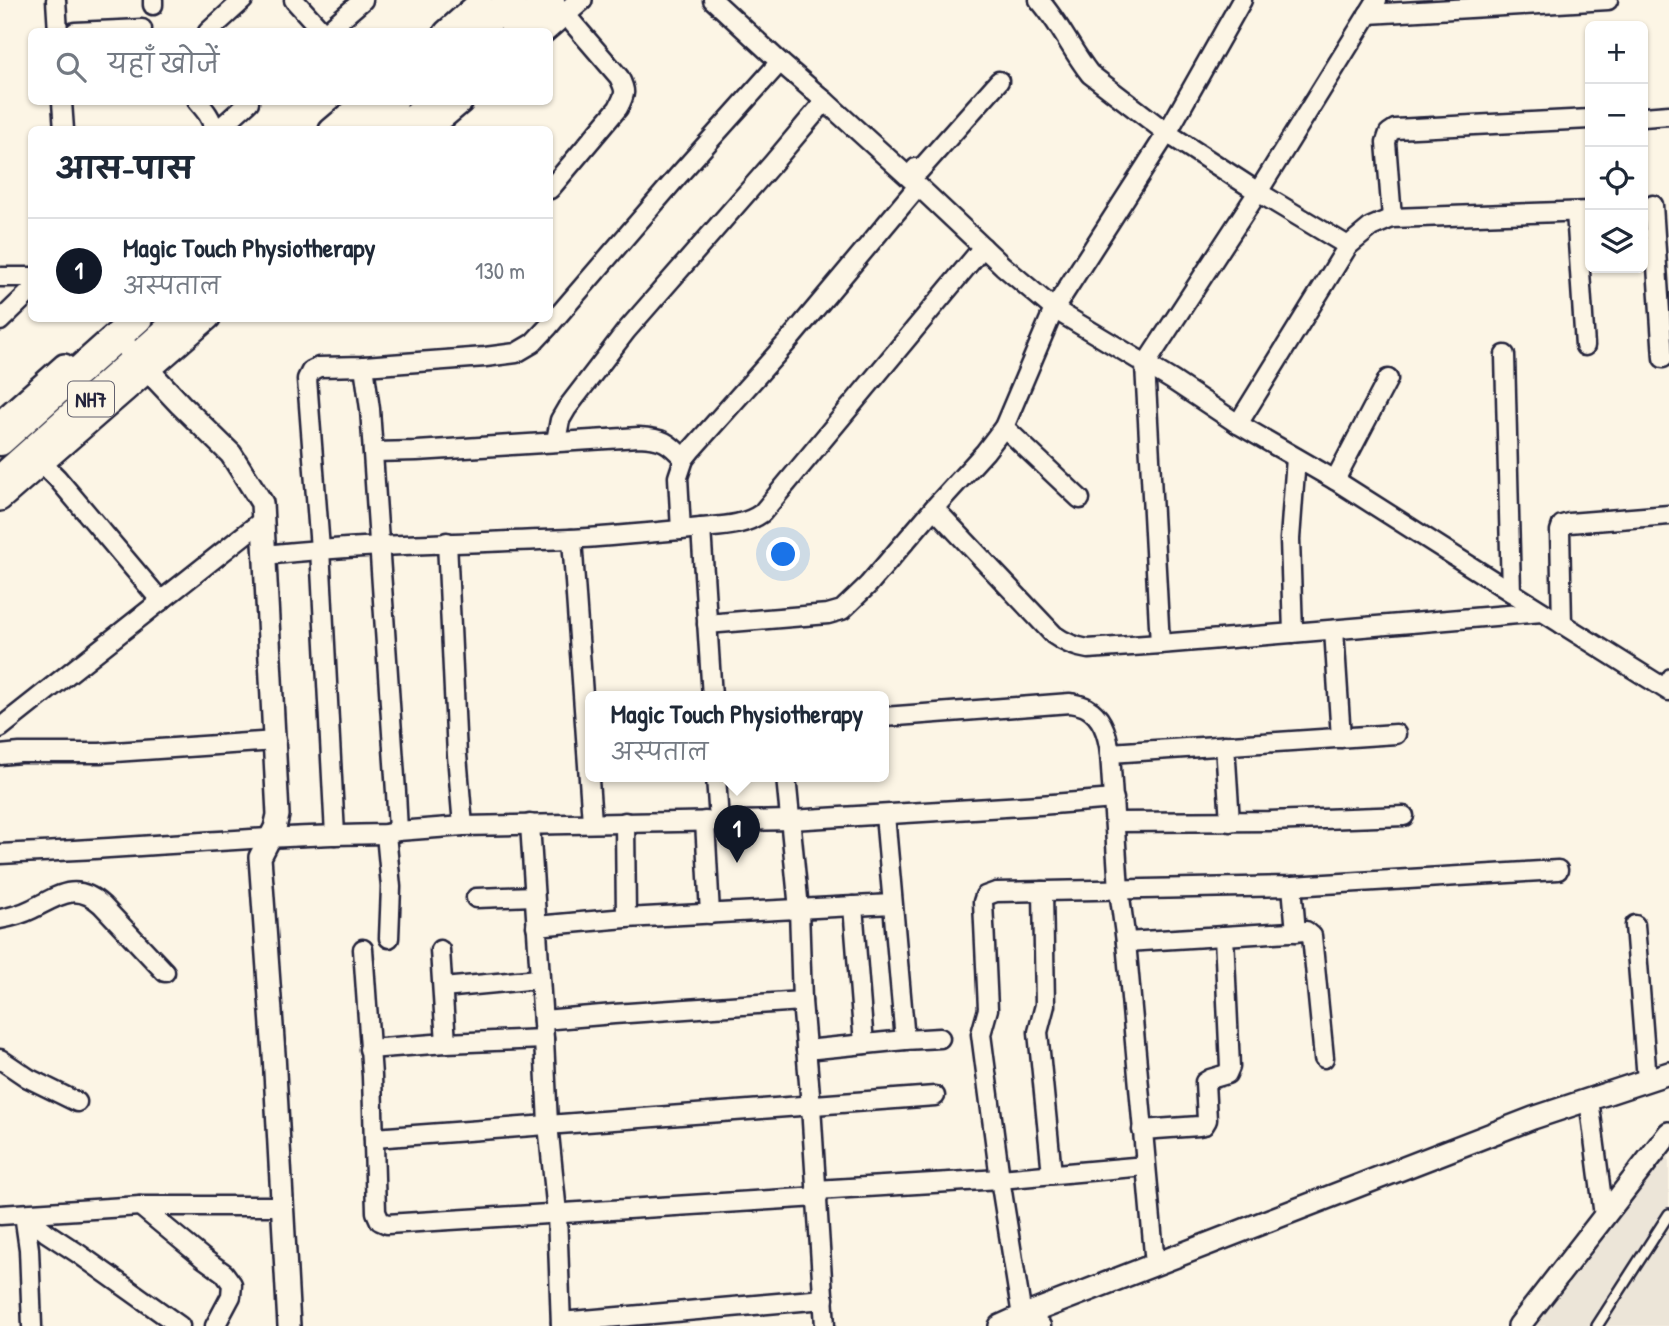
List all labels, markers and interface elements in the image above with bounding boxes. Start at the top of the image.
map controls [1585,21,1648,273]
button: + [1585,21,1648,84]
search box [28,28,553,105]
text: यहाँ खोजें [108,46,219,81]
icon: search [52,48,90,86]
button: − [1585,84,1648,147]
button: locate [1585,147,1648,210]
text: आस-पास [56,148,193,188]
button: layers [1585,210,1648,273]
text: Magic Touch Physiotherapy [123,230,375,265]
text: 1 [75,255,83,286]
text: 130 m [475,255,525,286]
text: अस्पताल [123,270,221,301]
road number: NH7 [68,382,114,416]
your location [766,537,800,571]
popup [585,691,889,782]
text: Magic Touch Physiotherapy [611,696,863,731]
text: अस्पताल [611,736,708,767]
pin: 1 [714,805,760,863]

